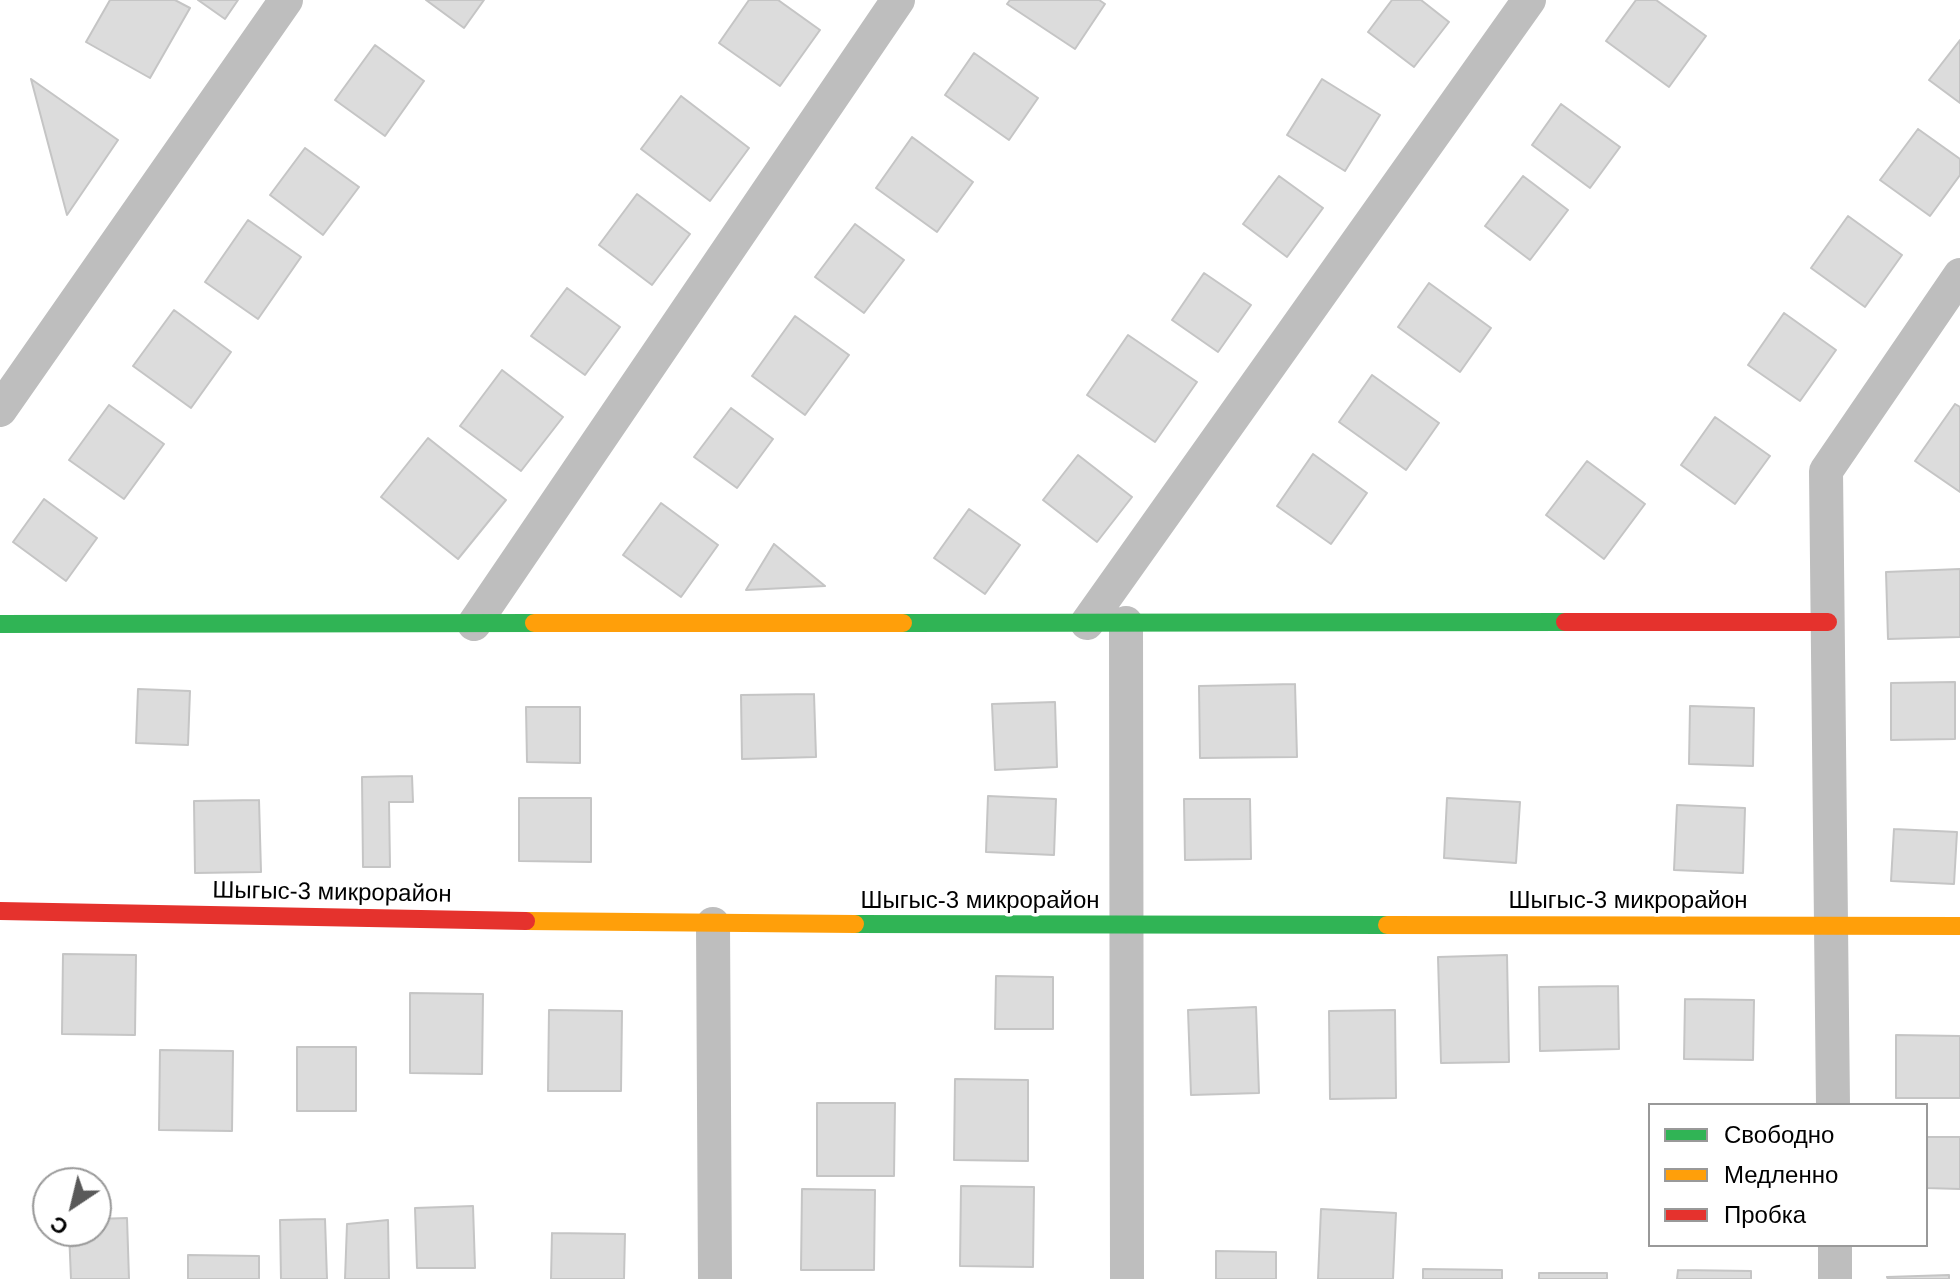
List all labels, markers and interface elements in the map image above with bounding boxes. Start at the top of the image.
street label: Шыгыс-3 микрорайон [212,877,452,909]
street label: Шыгыс-3 микрорайон [860,887,1100,915]
street label: Шыгыс-3 микрорайон [1508,887,1748,915]
legend [1648,1103,1928,1247]
text: Свободно [1724,1121,1834,1148]
text: Медленно [1724,1161,1838,1188]
north arrow [32,1167,112,1247]
text: Пробка [1724,1201,1806,1228]
text: С [45,1211,73,1240]

